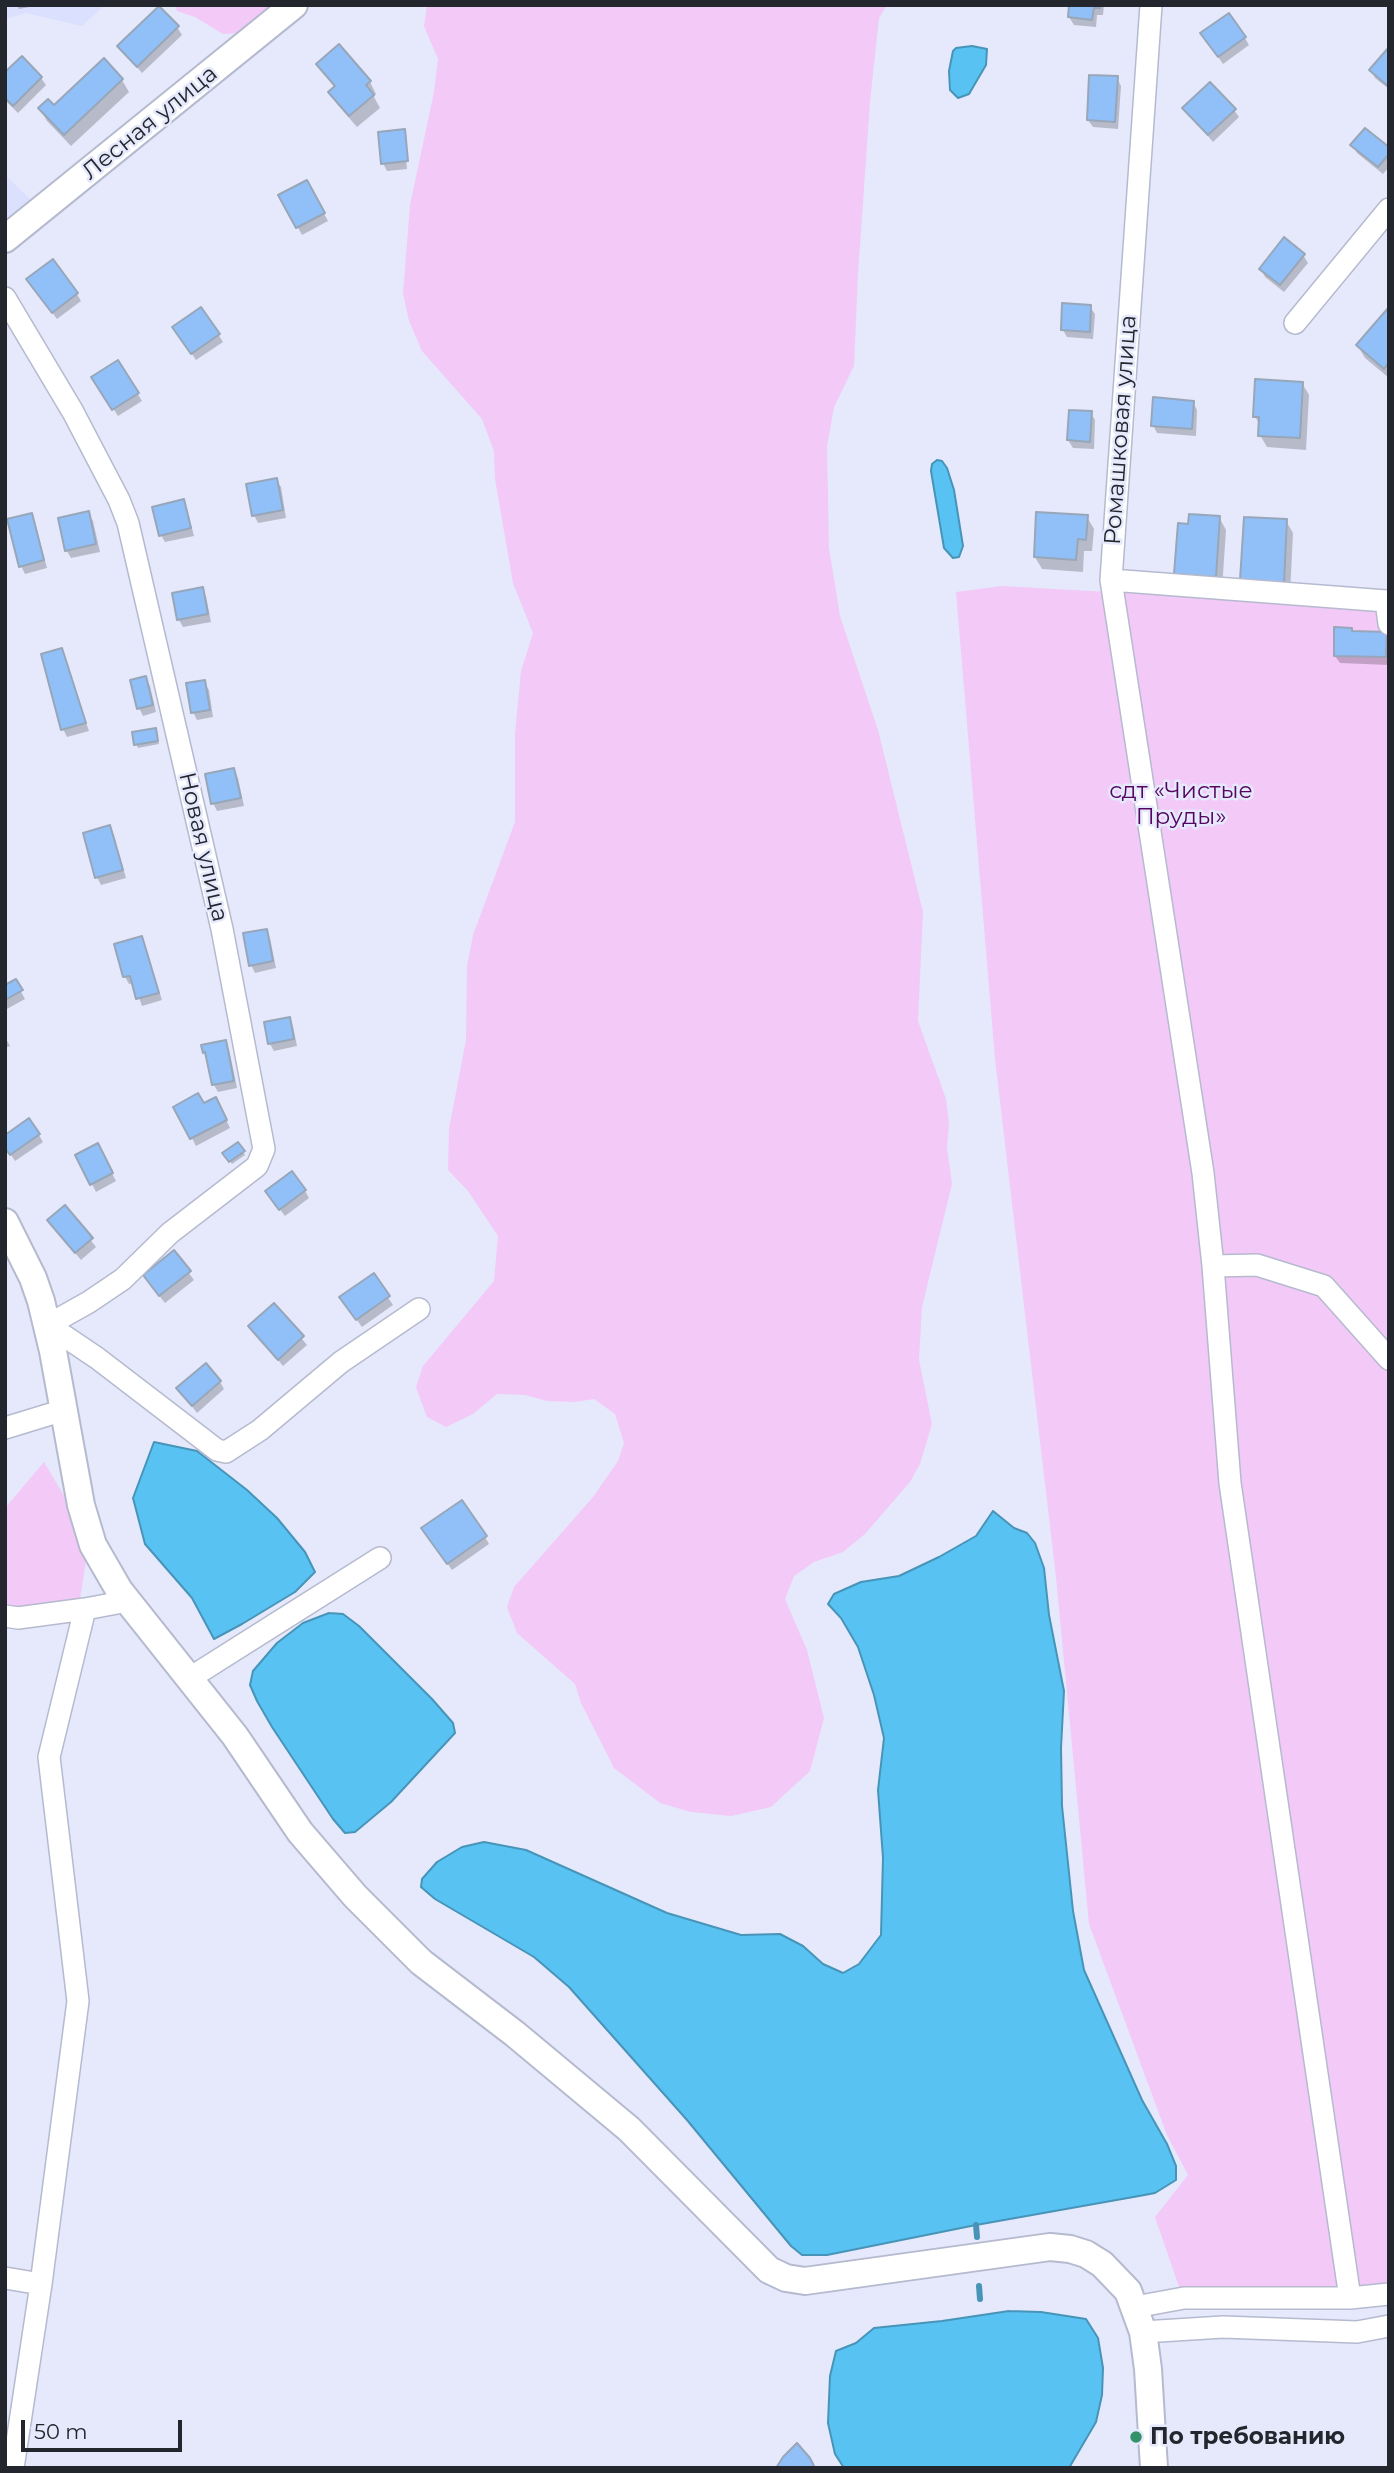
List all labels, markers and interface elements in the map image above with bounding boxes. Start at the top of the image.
street label: Лесная улица [77,60,223,186]
street label: Ромашковая улица [1099,314,1143,546]
street label: Новая улица [172,770,234,924]
park label: сдт «Чистые Пруды» [1109,777,1253,831]
scale bar [24,2406,186,2450]
text: 50 m [34,2419,88,2444]
place label: По требованию [1150,2423,1345,2451]
marker: По требованию [1128,2429,1144,2445]

